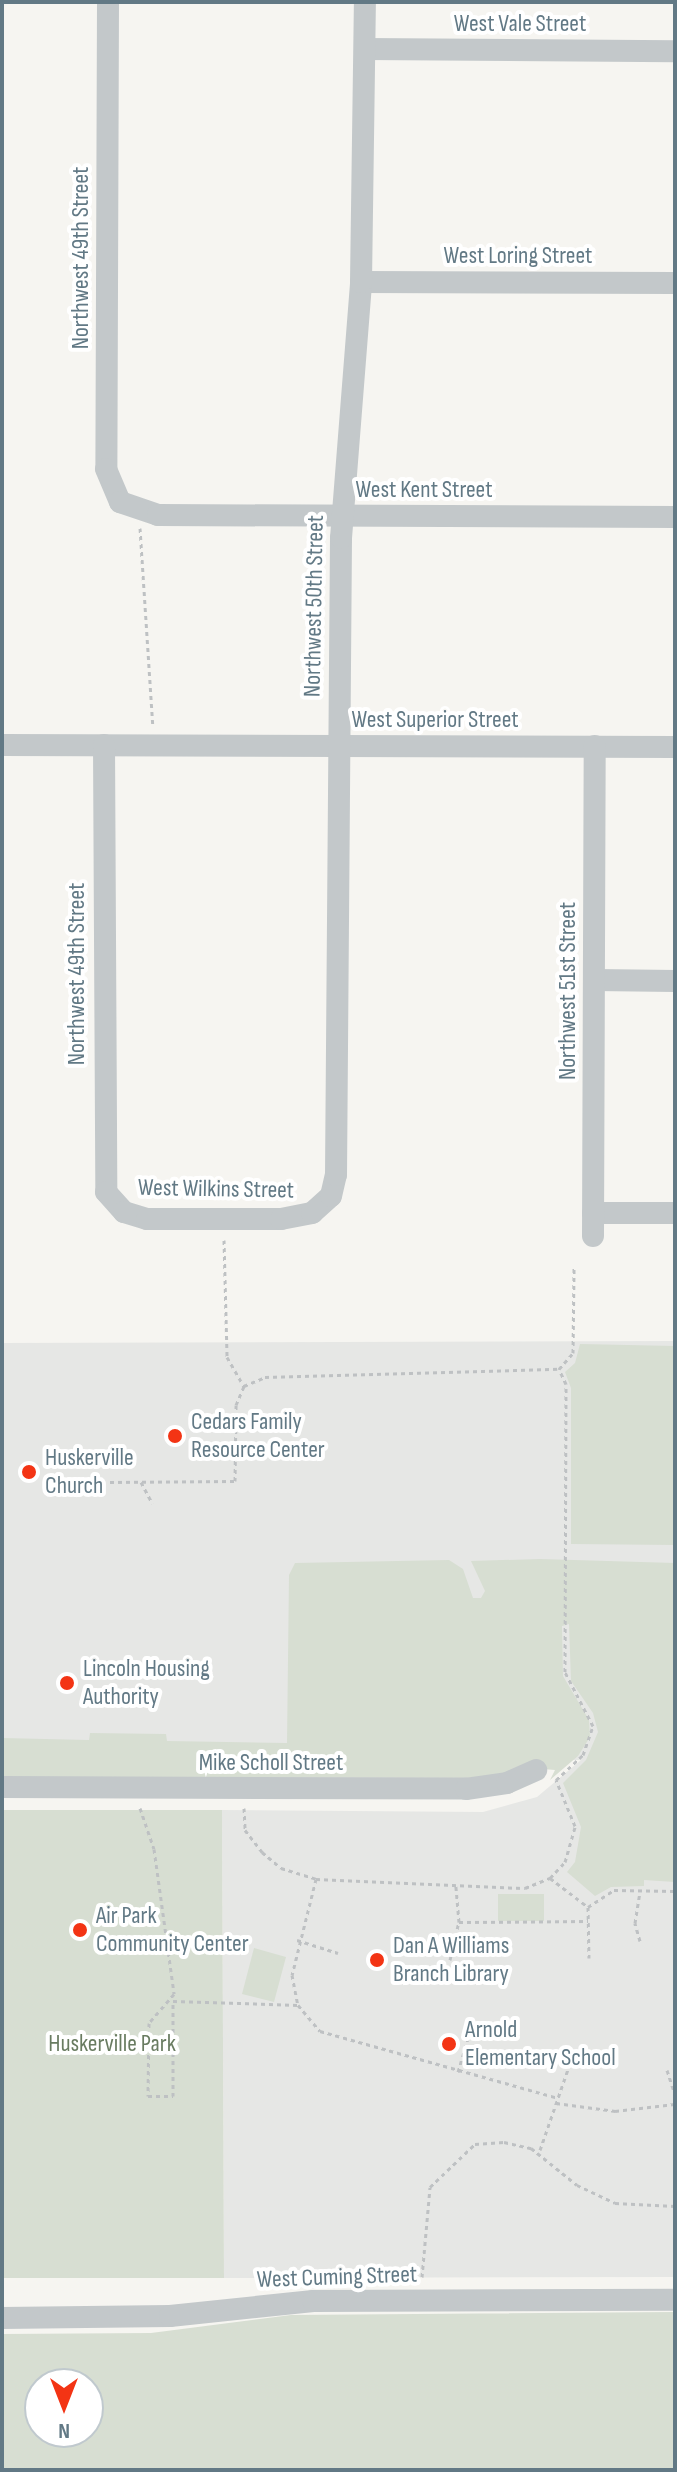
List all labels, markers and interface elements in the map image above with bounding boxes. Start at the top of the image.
street label: West Vale Street [454,10,586,38]
street label: Northwest 49th Street [67,167,95,349]
street label: West Loring Street [444,242,592,270]
street label: West Kent Street [356,476,492,504]
street label: Northwest 50th Street [298,515,330,697]
street label: West Superior Street [351,706,519,734]
street label: Northwest 49th Street [63,883,91,1065]
street label: Northwest 51st Street [554,902,582,1080]
street label: West Wilkins Street [138,1173,294,1205]
place label: Cedars Family Resource Center [191,1408,325,1464]
marker: Cedars Family Resource Center [166,1427,184,1445]
place label: Huskerville Church [45,1444,134,1500]
marker: Huskerville Church [20,1463,38,1481]
place label: Lincoln Housing Authority [83,1655,210,1711]
marker: Lincoln Housing Authority [58,1674,76,1692]
street label: Mike Scholl Street [199,1749,343,1777]
place label: Air Park Community Center [96,1902,249,1958]
marker: Air Park Community Center [71,1921,89,1939]
place label: Dan A Williams Branch Library [393,1932,509,1988]
marker: Dan A Williams Branch Library [368,1951,386,1969]
place label: Arnold Elementary School [465,2016,616,2072]
park label: Huskerville Park [48,2030,176,2058]
marker: Arnold Elementary School [440,2035,458,2053]
street label: West Cuming Street [256,2260,418,2294]
north arrow [24,2368,104,2448]
text: N [58,2417,70,2444]

